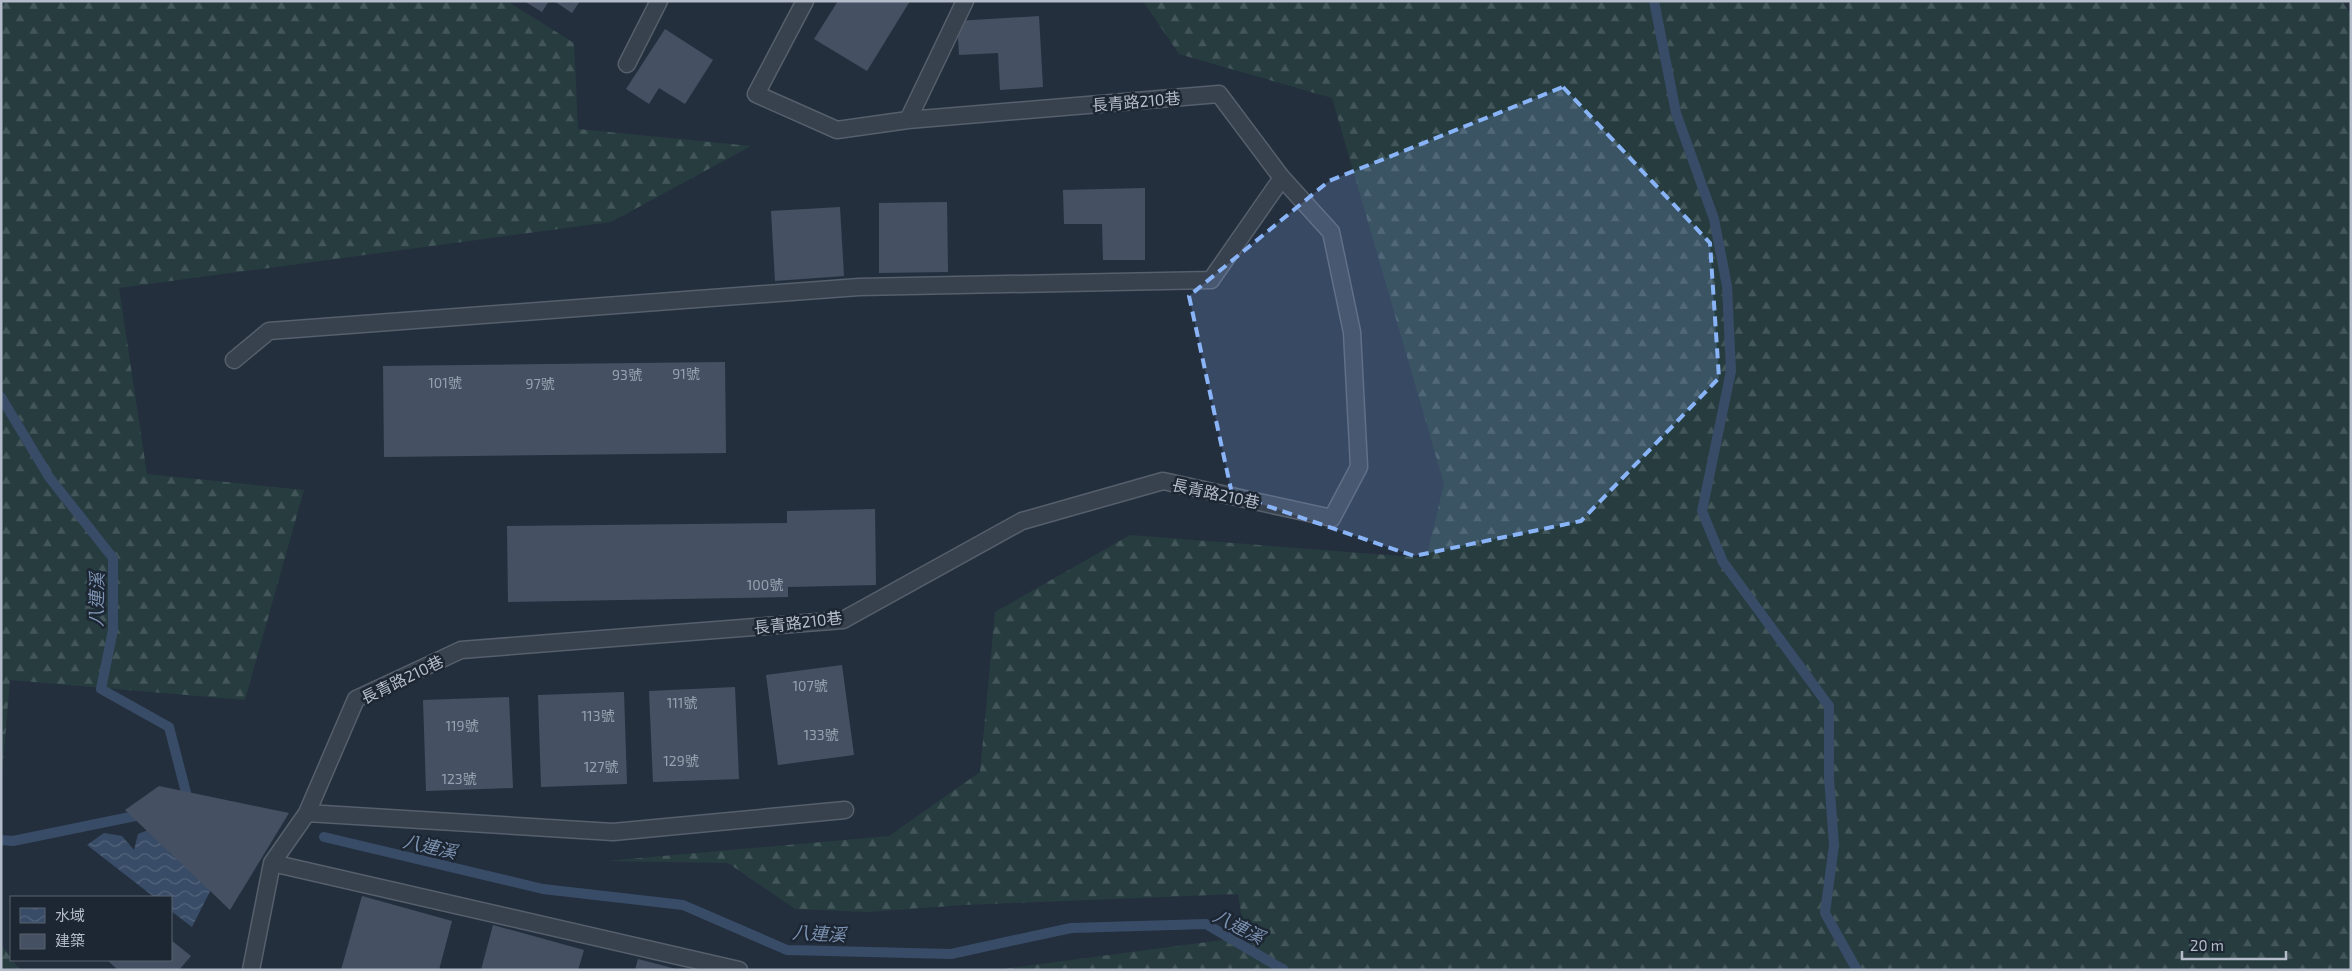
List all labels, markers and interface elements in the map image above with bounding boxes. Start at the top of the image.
street label: 長青路210巷 [1091,88,1181,114]
house number: 91號 [672,365,700,382]
house number: 93號 [612,366,642,383]
house number: 101號 [428,374,462,391]
house number: 97號 [525,375,555,392]
street label: 長青路210巷 [1170,474,1262,512]
water label: 八連溪 [85,570,108,627]
house number: 100號 [747,576,783,593]
street label: 長青路210巷 [753,607,843,637]
street label: 長青路210巷 [358,651,446,707]
house number: 107號 [792,677,828,694]
house number: 111號 [667,694,697,711]
house number: 113號 [582,707,614,724]
house number: 119號 [445,717,479,734]
house number: 133號 [803,726,839,743]
house number: 129號 [663,752,699,769]
house number: 127號 [584,758,618,775]
house number: 123號 [441,770,477,787]
water label: 八連溪 [401,829,462,863]
legend [10,896,172,961]
water label: 八連溪 [1210,904,1271,949]
text: 水域 [55,906,85,924]
water label: 八連溪 [791,921,850,946]
scale bar [2182,928,2286,960]
text: 建築 [55,931,85,949]
text: 20 m [2190,936,2224,954]

